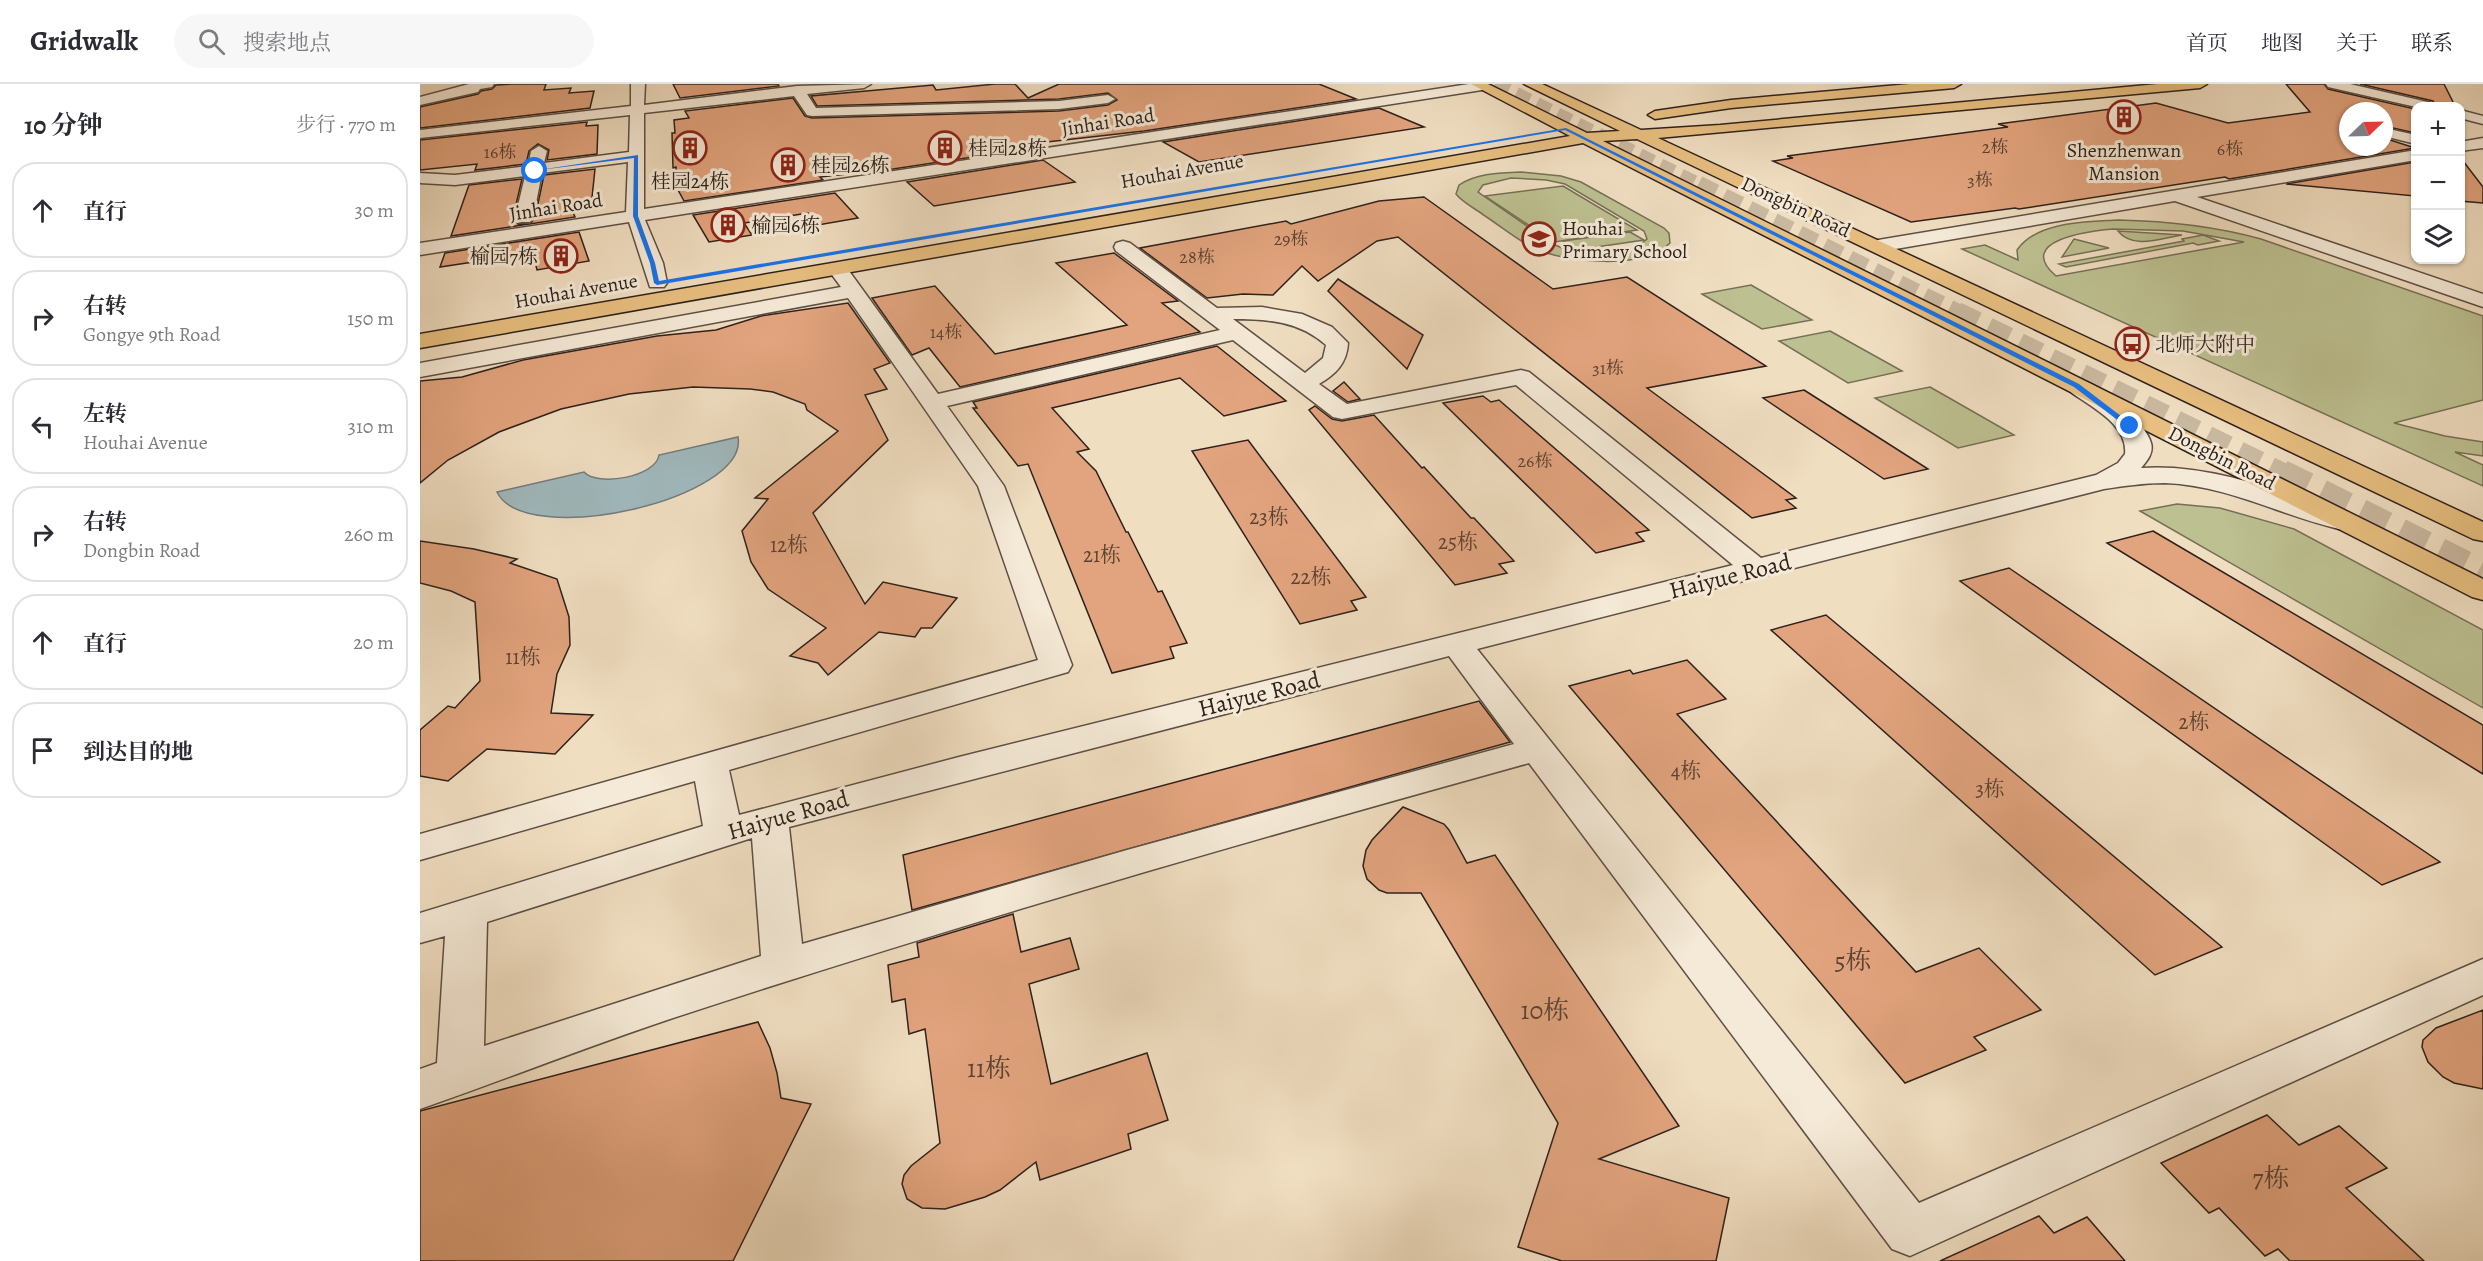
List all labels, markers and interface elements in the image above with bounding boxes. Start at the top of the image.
search box [174,14,594,68]
text: Gridwalk [30,22,138,60]
icon: search [195,25,228,58]
text: 搜索地点 [243,28,331,58]
text: 首页 [2186,29,2228,57]
text: 地图 [2261,29,2303,57]
text: 关于 [2336,29,2378,57]
text: 联系 [2411,29,2453,57]
building icon: Shenzhenwan Mansion [2106,99,2142,135]
street label: Jinhai Road [1059,101,1157,143]
north arrow [2339,102,2393,156]
map controls [2411,102,2465,264]
button: + [2411,102,2465,156]
text: 10 分钟 [24,108,103,143]
text: 步行 · 770 m [296,111,396,138]
building icon: 桂园24栋 [672,130,708,166]
building icon: 桂园28栋 [927,130,963,166]
place label: 桂园28栋 [968,135,1047,162]
house number: 2栋 [1982,135,2008,159]
place label: Shenzhenwan Mansion [2067,137,2181,187]
house number: 6栋 [2217,137,2243,161]
house number: 16栋 [484,140,516,164]
building icon: 桂园26栋 [770,147,806,183]
street label: Houhai Avenue [1118,147,1246,195]
place label: 桂园26栋 [811,152,890,179]
button: − [2411,156,2465,210]
route start [521,157,547,183]
place label: 桂园24栋 [651,168,729,195]
house number: 3栋 [1967,168,1993,192]
street label: Dongbin Road [1737,170,1855,244]
street label: Jinhai Road [507,186,605,228]
icon: ahead [26,194,59,227]
text: 直行 [83,197,127,227]
text: 30 m [354,197,394,224]
building icon: 榆园6栋 [710,207,746,243]
button: layers [2411,210,2465,264]
place label: 榆园6栋 [751,212,820,239]
place label: Houhai Primary School [1562,215,1687,265]
school or university icon: Houhai Primary School [1521,221,1557,257]
house number: 29栋 [1274,227,1308,251]
building icon: 榆园7栋 [543,238,579,274]
place label: 榆园7栋 [470,243,538,270]
house number: 28栋 [1179,245,1215,269]
street label: Houhai Avenue [512,267,640,315]
text: 右转 [83,291,127,321]
icon: right [26,302,59,335]
text: 150 m [347,305,394,332]
house number: 14栋 [930,320,962,344]
text: Gongye 9th Road [83,321,220,348]
bus stop icon: 北师大附中 [2114,326,2150,362]
place label: 北师大附中 [2155,331,2255,358]
house number: 31栋 [1592,356,1624,380]
text: 左转 [83,399,127,429]
icon: left [26,410,59,443]
route end [2116,412,2142,438]
text: 310 m [348,413,394,440]
street label: Dongbin Road [2164,419,2281,497]
text: Houhai Avenue [83,429,208,456]
house number: 26栋 [1518,449,1552,473]
house number: 23栋 [1249,503,1289,531]
text: 右转 [83,507,127,537]
icon: right [26,518,59,551]
text: 260 m [344,521,394,548]
house number: 25栋 [1438,528,1478,556]
house number: 12栋 [770,531,808,559]
text: Dongbin Road [83,537,200,564]
house number: 21栋 [1083,541,1121,569]
street label: Haiyue Road [1666,545,1794,607]
house number: 22栋 [1291,563,1331,591]
icon: ahead [26,626,59,659]
text: 直行 [83,629,127,659]
text: 20 m [353,629,394,656]
house number: 11栋 [505,643,541,671]
street label: Haiyue Road [1195,663,1323,725]
house number: 2栋 [2179,708,2209,736]
icon: arrive [26,734,59,767]
text: 到达目的地 [83,737,193,767]
house number: 4栋 [1671,757,1701,785]
house number: 3栋 [1975,775,2005,803]
street label: Haiyue Road [724,782,852,848]
house number: 5栋 [1834,943,1872,978]
house number: 10栋 [1521,993,1569,1028]
house number: 11栋 [967,1051,1011,1086]
house number: 7栋 [2253,1161,2289,1196]

